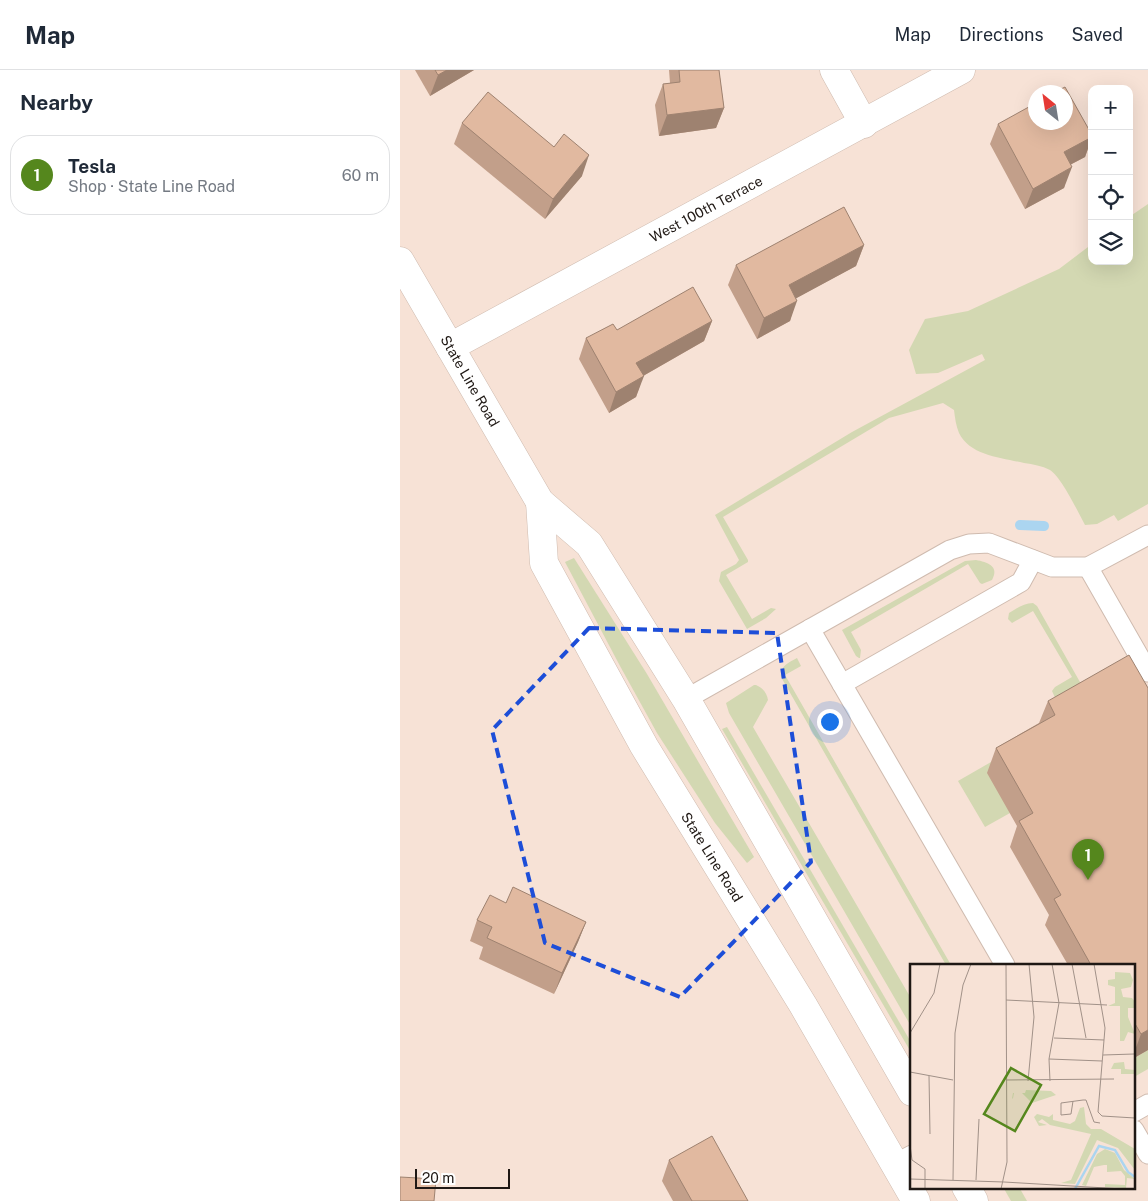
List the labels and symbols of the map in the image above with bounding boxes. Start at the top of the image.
north arrow [1028,85,1073,130]
street label: West 100th Terrace [647,173,765,245]
street label: State Line Road [437,333,503,429]
your location [817,709,843,735]
street label: State Line Road [678,809,746,905]
pin: 1 [1072,839,1104,880]
inset map [910,964,1136,1188]
scale bar [415,1166,510,1189]

